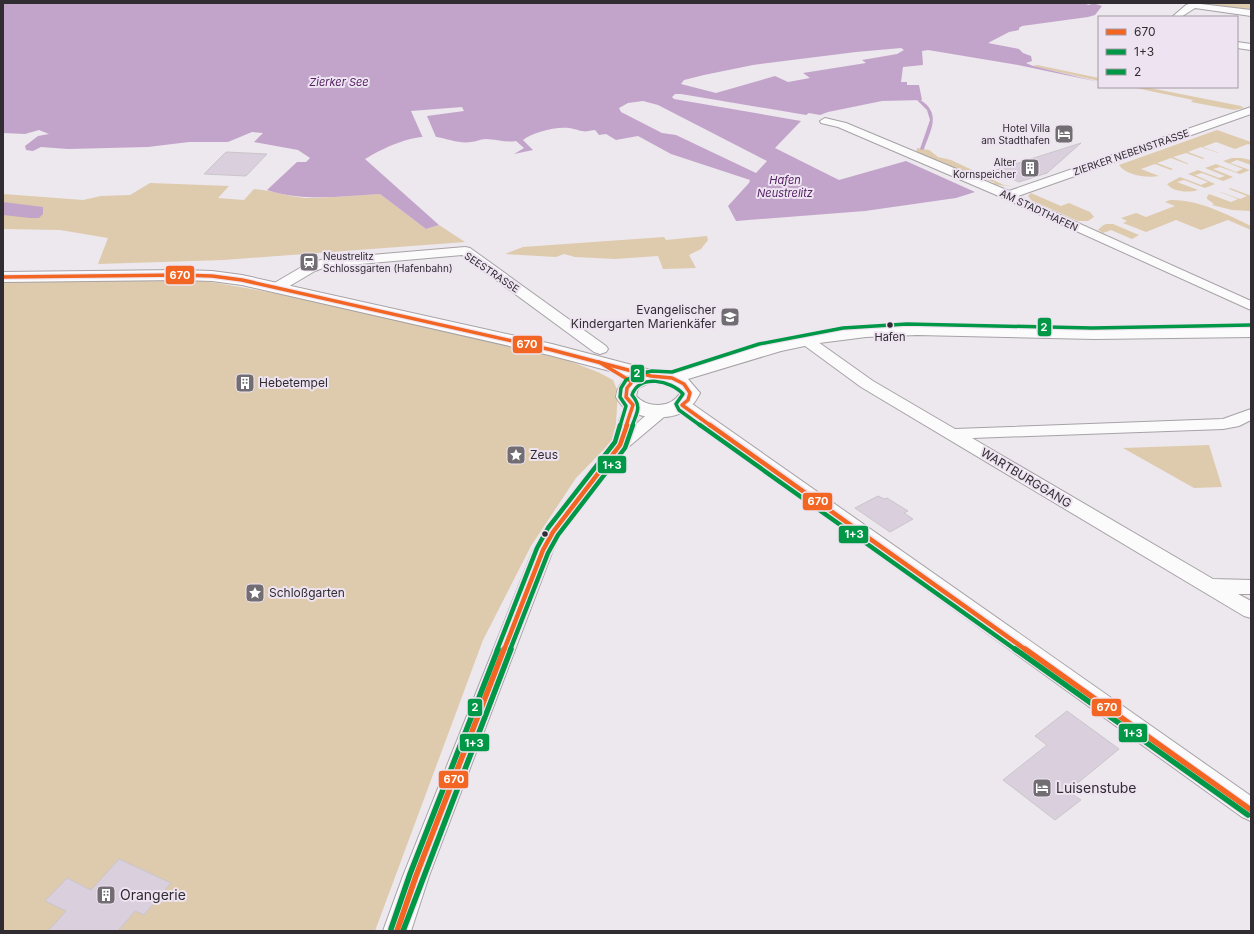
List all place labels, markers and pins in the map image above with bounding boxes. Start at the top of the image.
place label: Hotel Villa am Stadthafen [981,122,1050,146]
hotel icon: Hotel Villa am Stadthafen [1053,123,1075,145]
place label: Alter Kornspeicher [953,156,1016,180]
building icon: Alter Kornspeicher [1019,157,1041,179]
place label: Neustrelitz Schlossgarten (Hafenbahn) [323,250,453,274]
station icon: Neustrelitz Schlossgarten (Hafenbahn) [298,251,320,273]
place label: Evangelischer Kindergarten Marienkäfer [571,302,716,331]
school or university icon: Evangelischer Kindergarten Marienkäfer [719,306,741,328]
marker: Hafen [885,320,895,330]
place label: Hafen [874,330,906,344]
building icon: Hebetempel [234,372,256,394]
place label: Hebetempel [259,375,328,390]
place icon: Zeus [505,444,527,466]
place label: Zeus [530,447,558,462]
unlabelled marker [540,529,550,539]
place icon: Schloßgarten [244,582,266,604]
place label: Schloßgarten [269,585,345,600]
hotel icon: Luisenstube [1031,777,1053,799]
place label: Luisenstube [1056,779,1136,796]
building icon: Orangerie [95,884,117,906]
place label: Orangerie [120,886,186,903]

